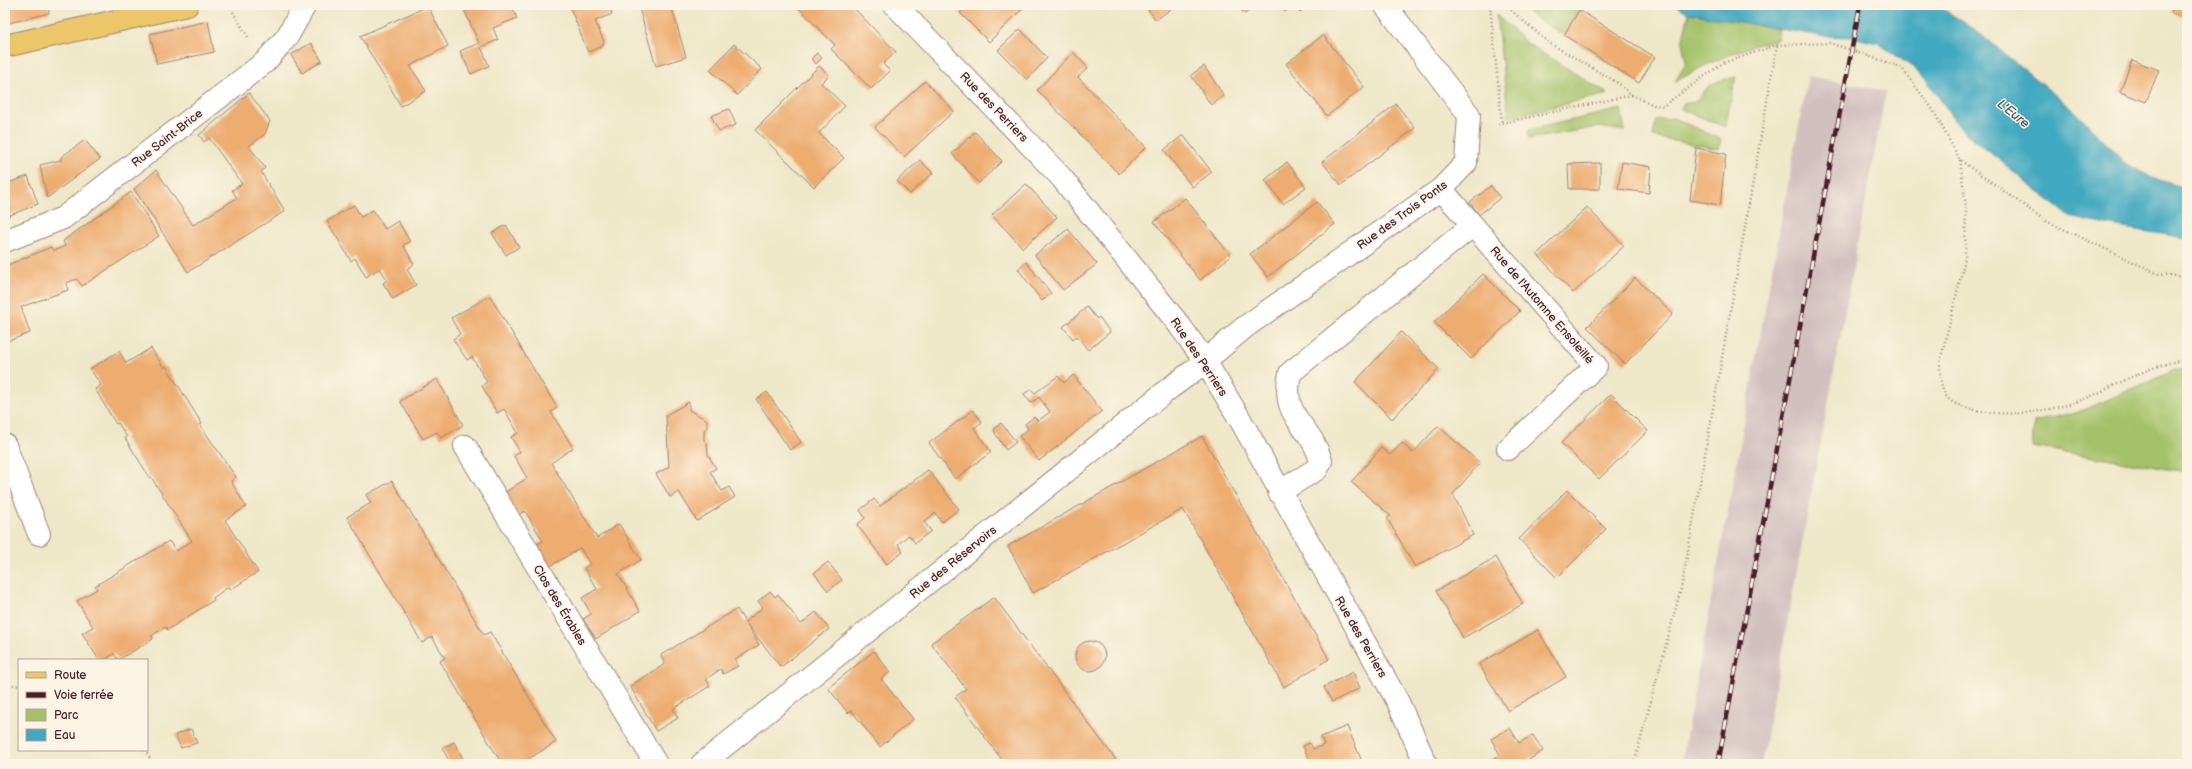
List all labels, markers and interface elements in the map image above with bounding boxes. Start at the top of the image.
street label: Rue des Perriers [956,69,1031,146]
water label: L'Eure [1994,96,2033,132]
street label: Rue Saint-Brice [129,106,206,171]
street label: Rue des Trois Ponts [1354,178,1450,253]
street label: Rue de l'Automne Ensoleillé [1486,243,1597,367]
street label: Rue des Perriers [1167,315,1230,400]
street label: Rue des Réservoirs [907,523,1000,602]
street label: Clos des Érables [530,562,590,648]
street label: Rue des Perriers [1331,594,1390,681]
legend [18,659,148,751]
text: Route [54,668,86,683]
text: Voie ferrée [54,688,114,703]
text: Parc [54,708,78,723]
text: Eau [54,728,75,743]

